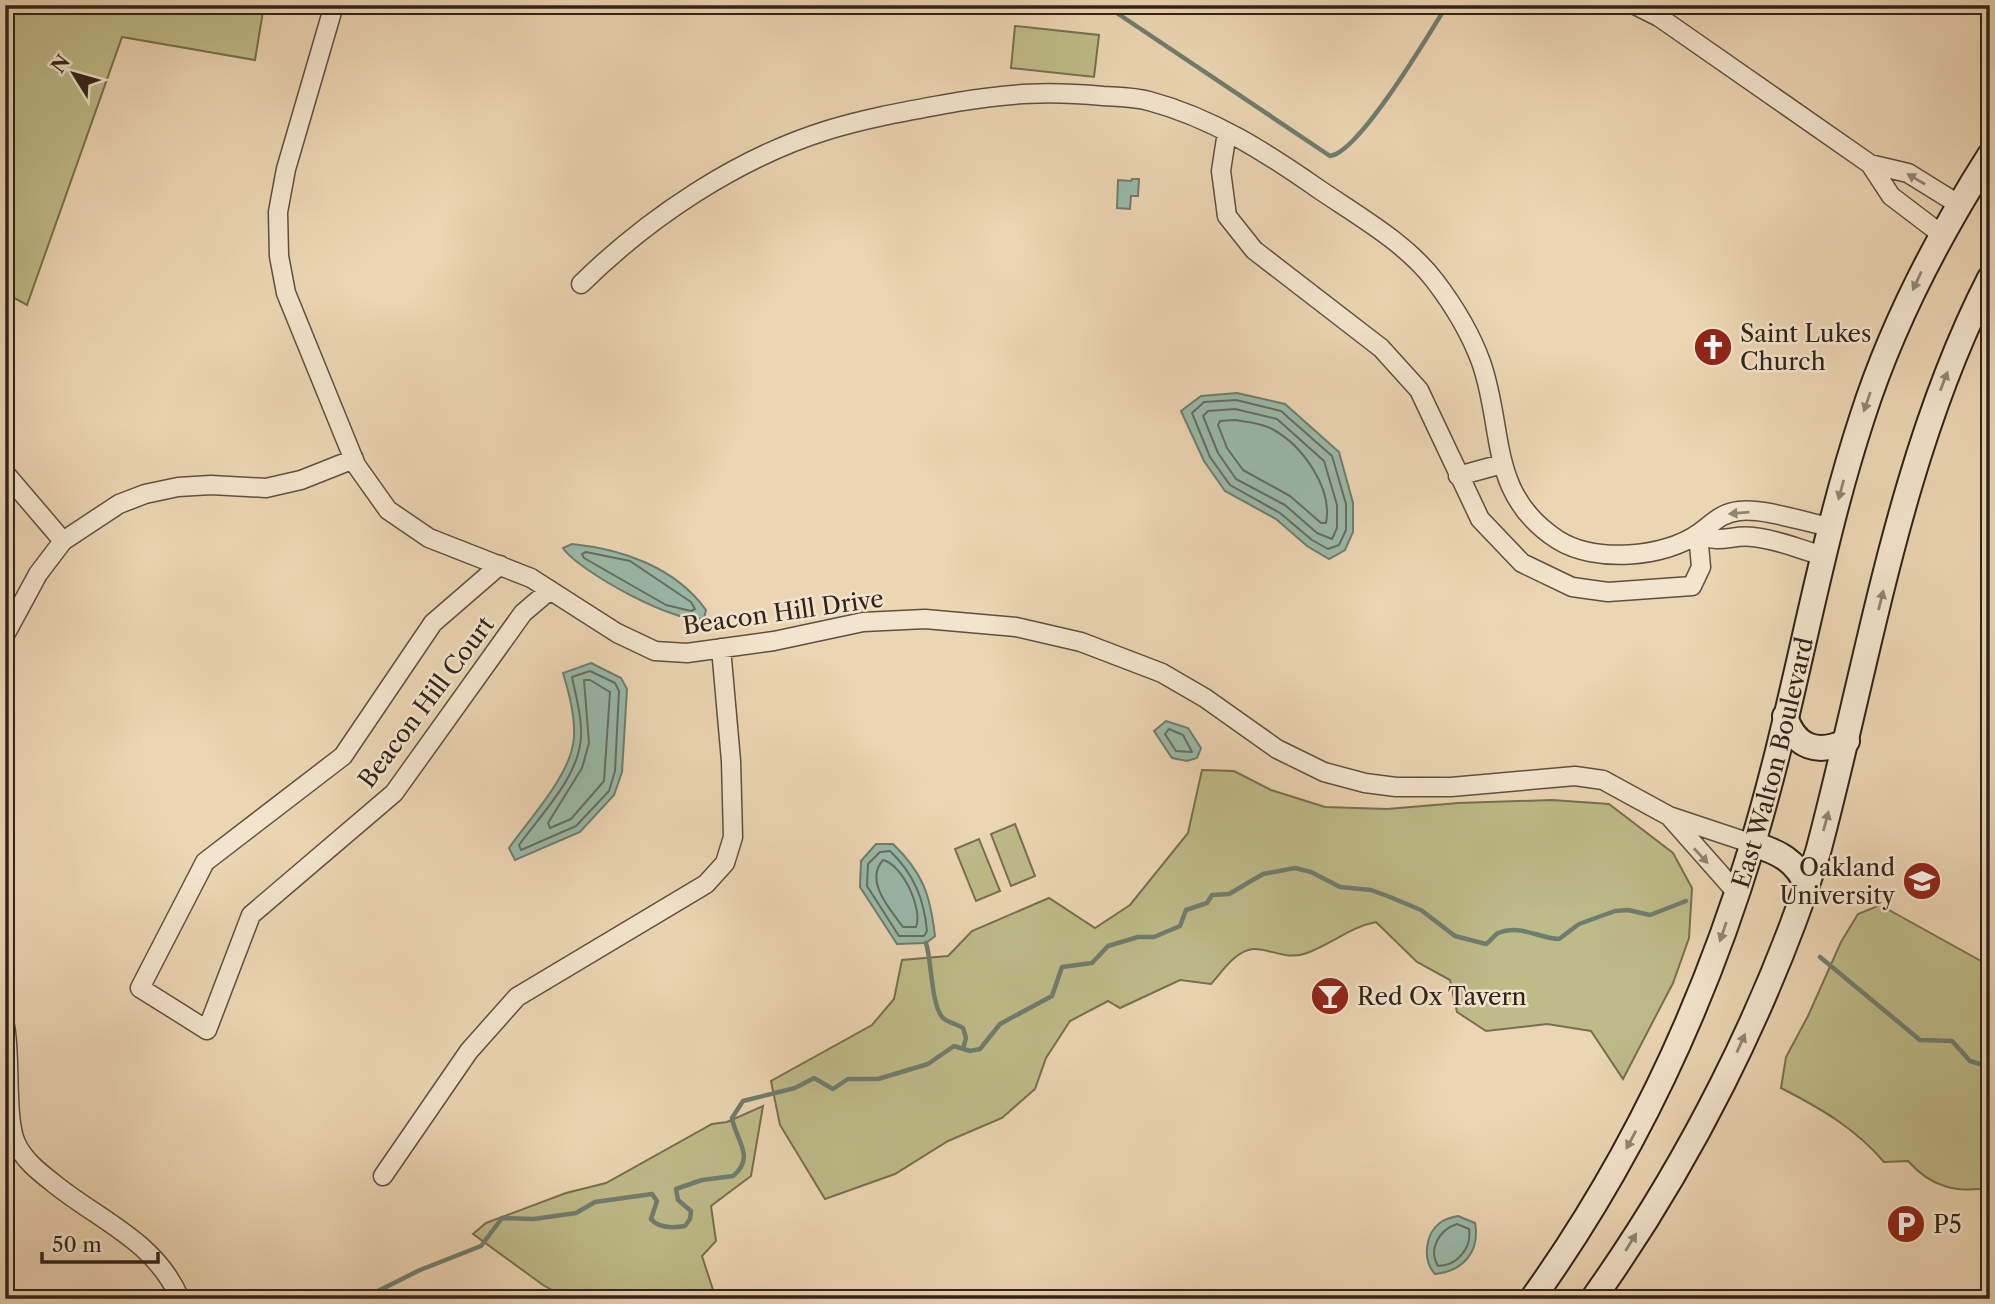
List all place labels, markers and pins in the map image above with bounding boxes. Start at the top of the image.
place label: Saint Lukes Church [1740,319,1871,376]
church icon: Saint Lukes Church [1692,326,1734,368]
place label: Oakland University [1780,853,1896,910]
school or university icon: Oakland University [1901,860,1943,902]
bar icon: Red Ox Tavern [1309,975,1351,1017]
place label: Red Ox Tavern [1357,982,1527,1011]
parking icon: P5 [1885,1203,1927,1245]
place label: P5 [1933,1210,1962,1239]

